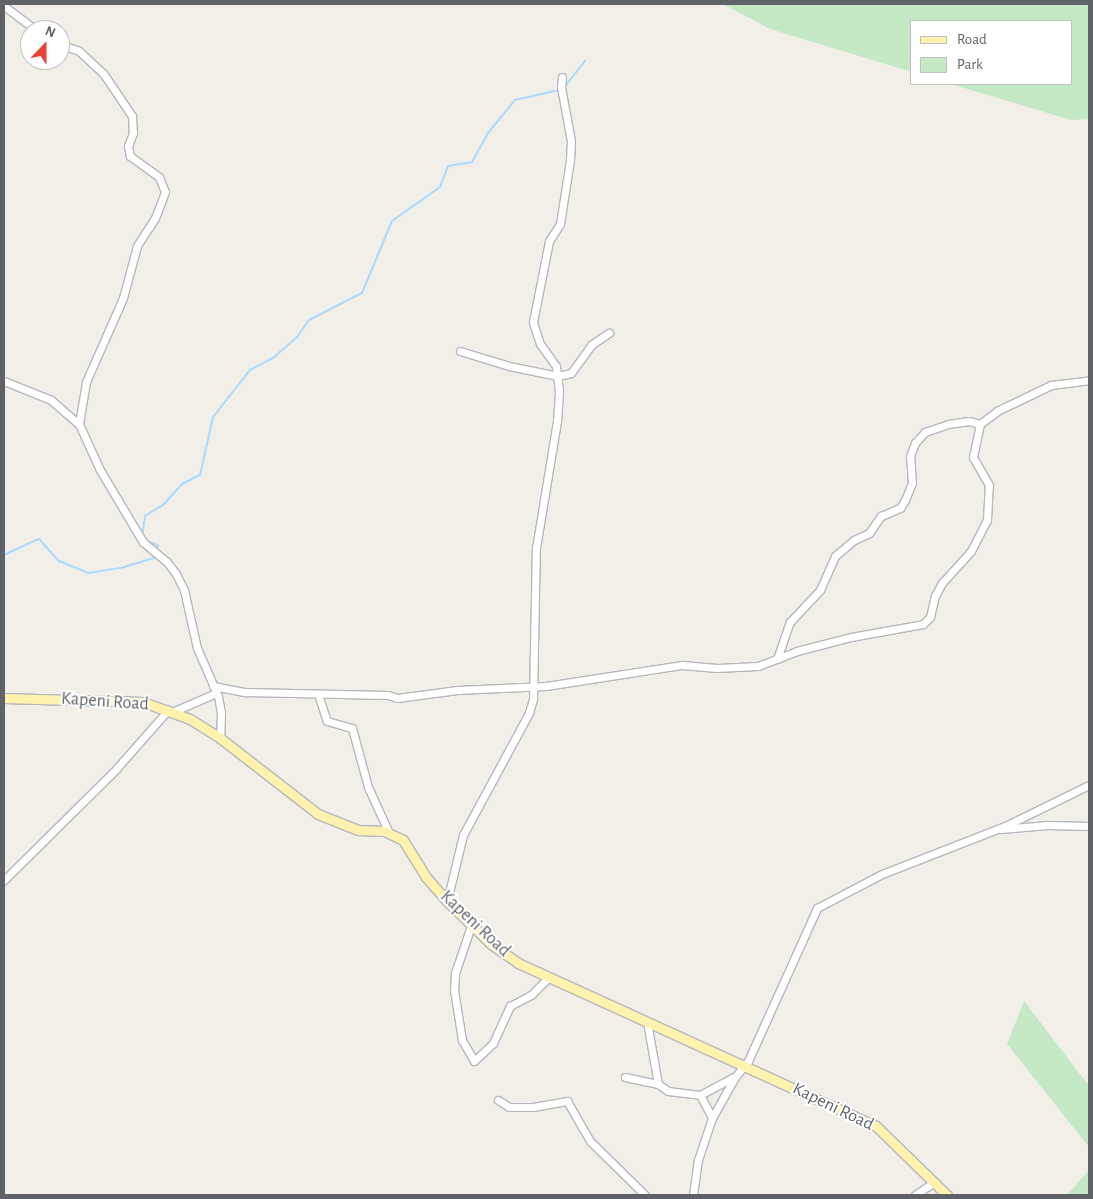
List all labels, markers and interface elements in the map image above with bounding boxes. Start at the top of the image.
north arrow [20,20,70,70]
legend [910,20,1073,85]
text: N [43,24,57,40]
text: Road [957,32,987,47]
text: Park [957,57,983,72]
street label: Kapeni Road [60,688,150,716]
street label: Kapeni Road [436,886,514,962]
street label: Kapeni Road [789,1078,877,1136]

